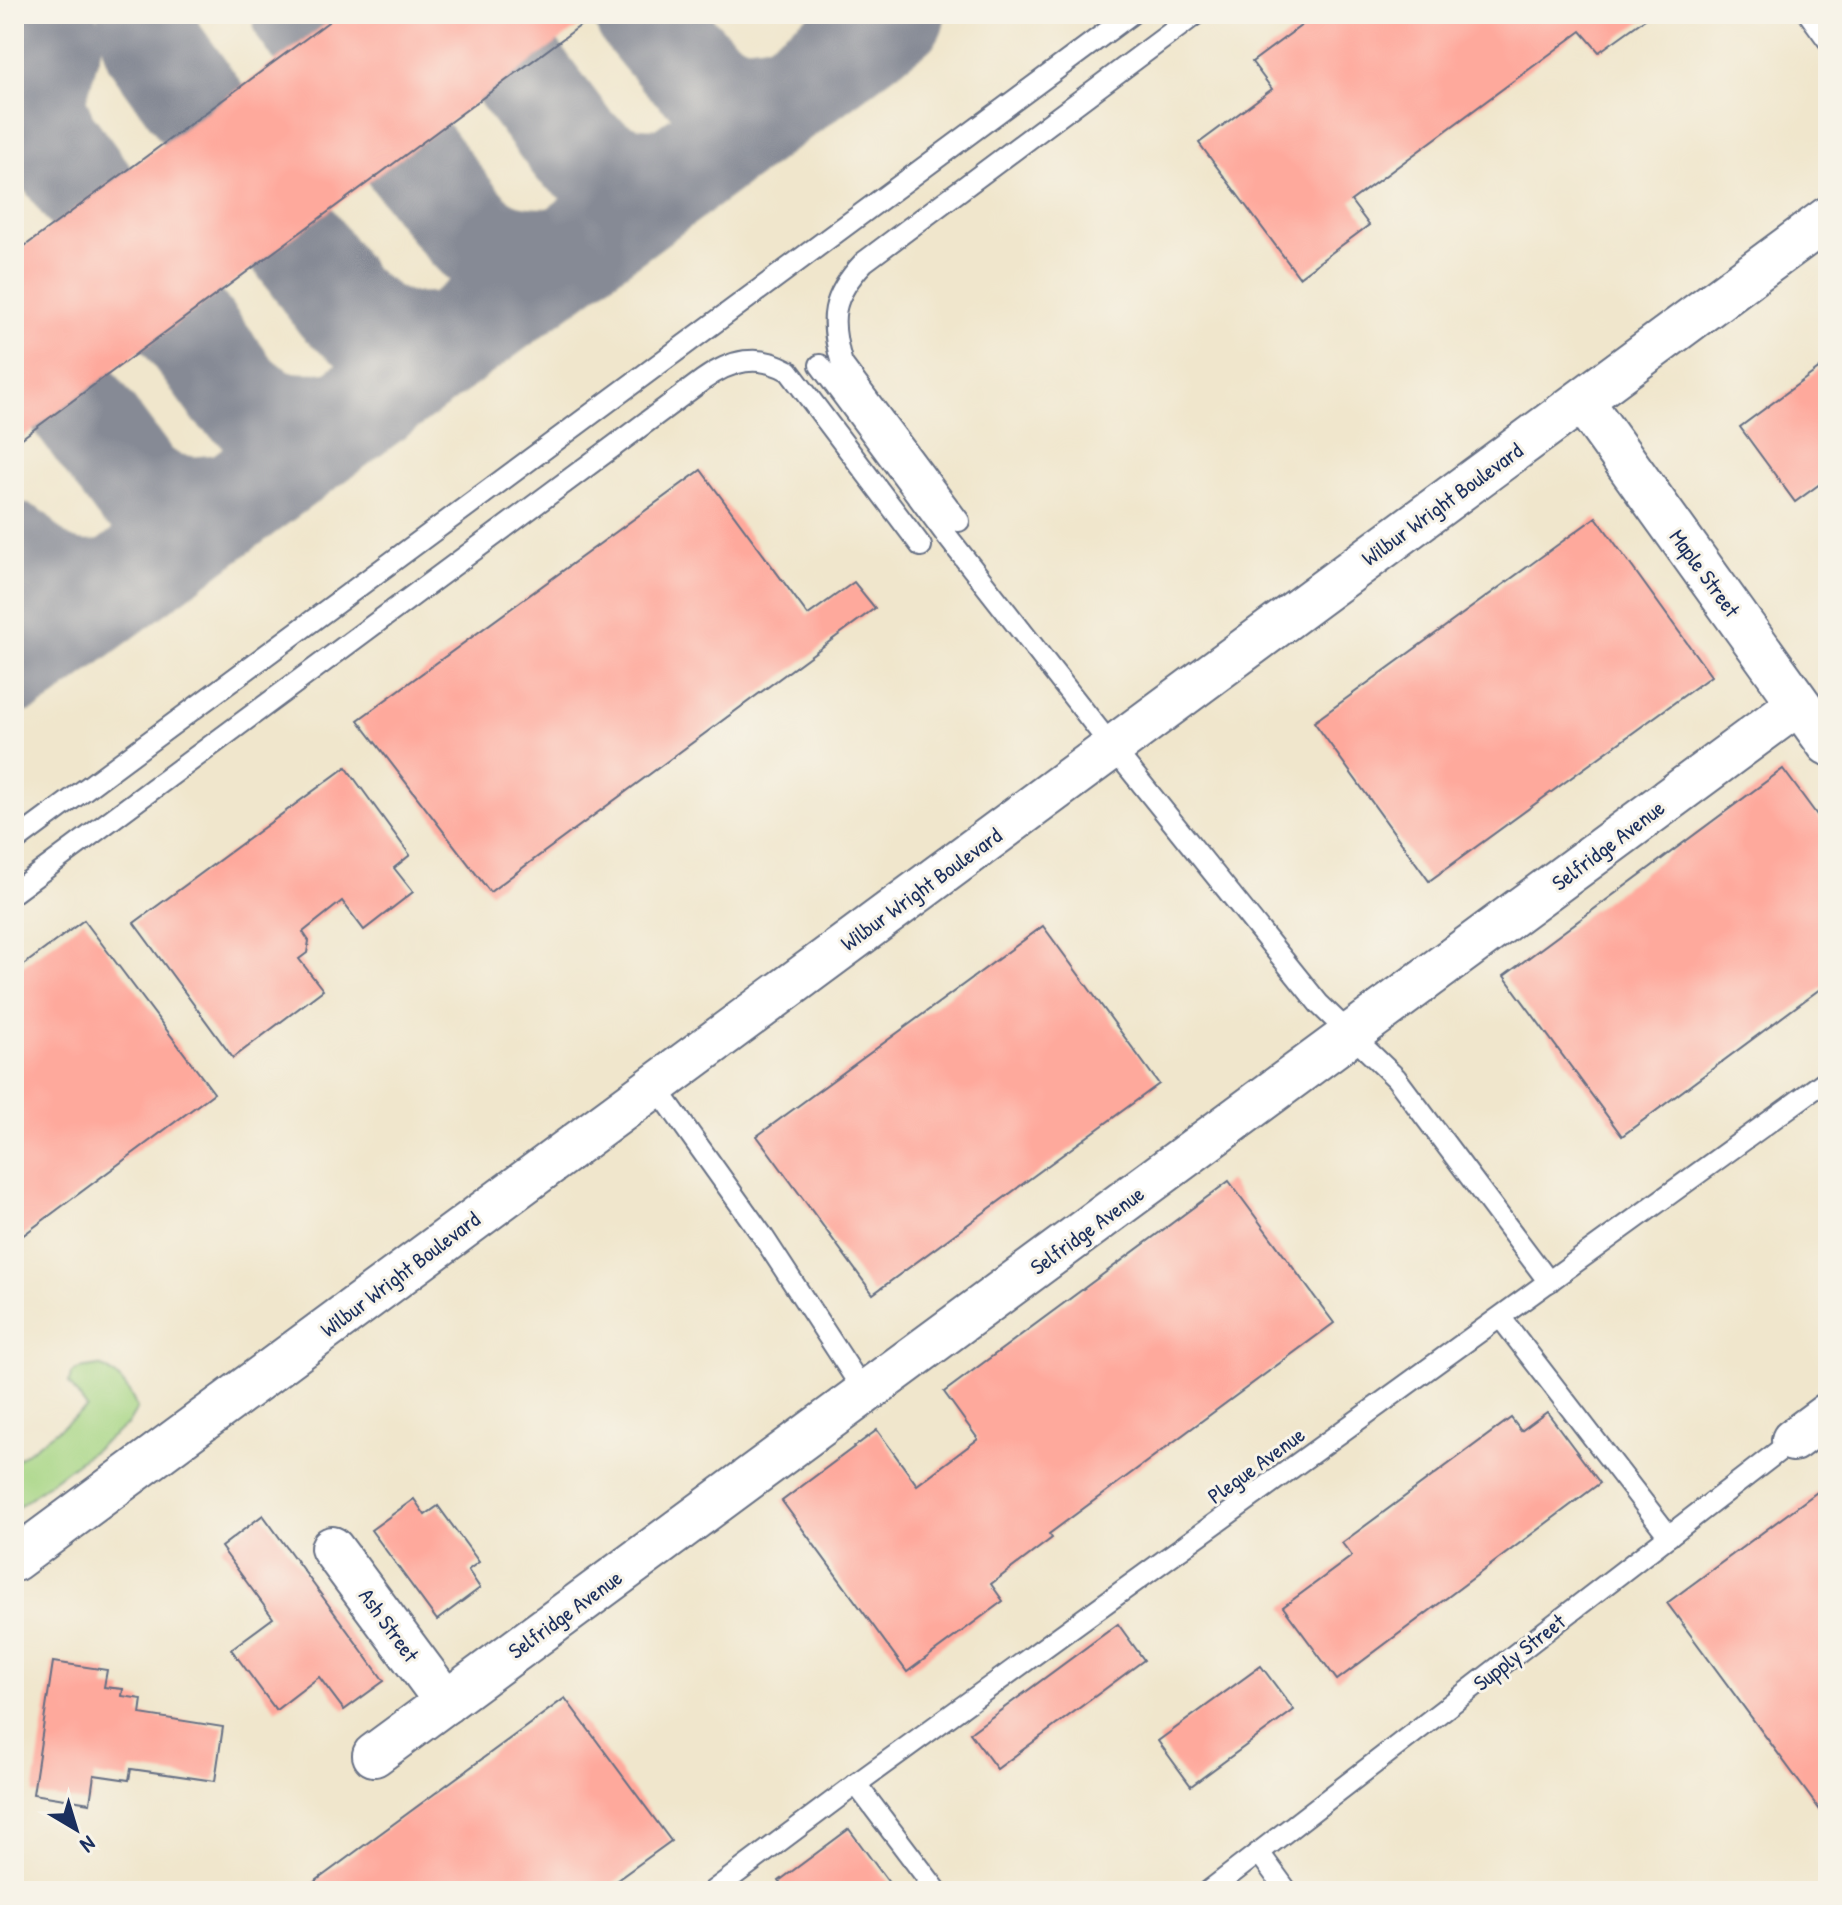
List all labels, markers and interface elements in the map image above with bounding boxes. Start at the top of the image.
street label: Wilbur Wright Boulevard [1355,435,1529,573]
street label: Maple Street [1663,523,1747,623]
street label: Selfridge Avenue [1545,793,1671,897]
street label: Wilbur Wright Boulevard [834,820,1008,958]
street label: Selfridge Avenue [1024,1178,1150,1282]
street label: Wilbur Wright Boulevard [314,1204,486,1344]
street label: Plegue Avenue [1201,1419,1311,1510]
street label: Selfridge Avenue [502,1562,628,1666]
street label: Ash Street [352,1582,426,1668]
street label: Supply Street [1467,1606,1572,1697]
north arrow [36,1789,116,1869]
text: N [74,1829,102,1860]

